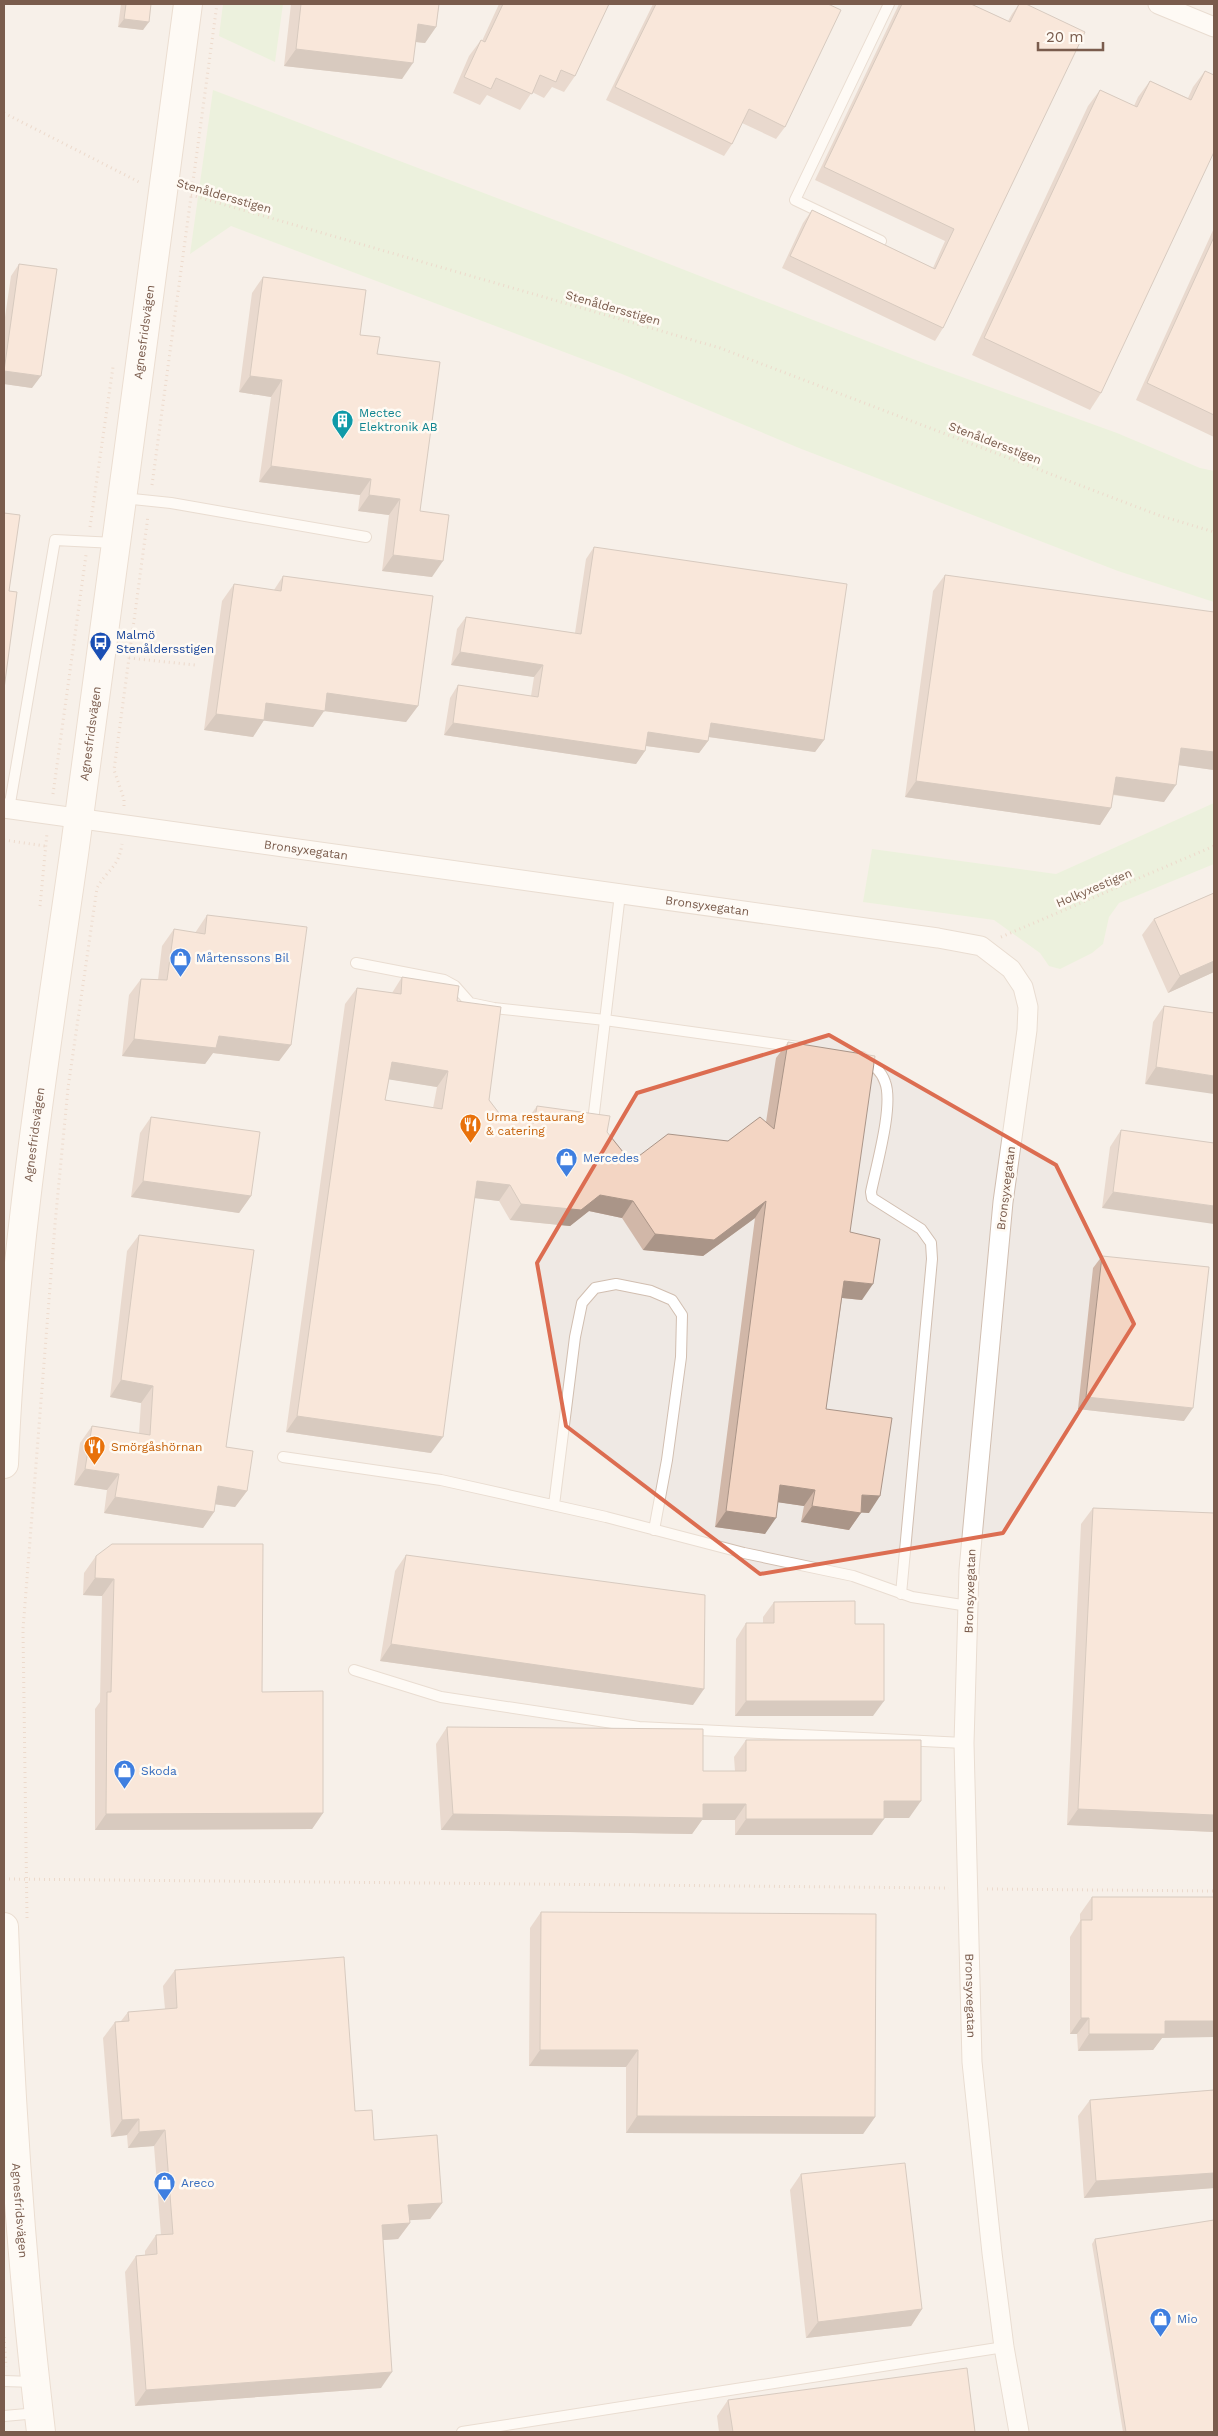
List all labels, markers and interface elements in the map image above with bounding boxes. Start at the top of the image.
scale bar [1038,20,1103,52]
text: 20 m [1046,28,1084,46]
street label: Stenåldersstigen [175,176,273,216]
street label: Agnesfridsvägen [131,284,157,380]
street label: Stenåldersstigen [564,288,662,328]
place label: Mectec Elektronik AB [359,406,438,434]
building icon: Mectec Elektronik AB [331,408,355,439]
street label: Stenåldersstigen [947,419,1043,467]
place label: Malmö Stenåldersstigen [116,628,214,656]
bus stop icon: Malmö Stenåldersstigen [88,630,112,661]
street label: Agnesfridsvägen [77,685,104,782]
street label: Bronsyxegatan [263,837,349,863]
street label: Holkyxestigen [1054,866,1134,910]
street label: Bronsyxegatan [664,893,750,919]
shop icon: Mårtenssons Bil [168,946,192,977]
place label: Mårtenssons Bil [196,951,290,965]
street label: Agnesfridsvägen [21,1086,47,1183]
place label: Urma restaurang & catering [486,1110,585,1138]
restaurant icon: Urma restaurang & catering [458,1112,482,1143]
street label: Bronsyxegatan [994,1145,1018,1231]
shop icon: Mercedes [555,1146,579,1177]
place label: Mercedes [583,1151,639,1165]
restaurant icon: Smörgåshörnan [83,1435,107,1466]
place label: Smörgåshörnan [111,1440,203,1454]
street label: Bronsyxegatan [962,1548,978,1634]
shop icon: Skoda [113,1759,137,1790]
place label: Skoda [141,1764,177,1778]
street label: Bronsyxegatan [962,1953,978,2038]
street label: Agnesfridsvägen [9,2163,30,2259]
shop icon: Areco [153,2171,177,2202]
place label: Areco [181,2176,214,2190]
shop icon: Mio [1149,2307,1173,2338]
place label: Mio [1177,2312,1198,2326]

